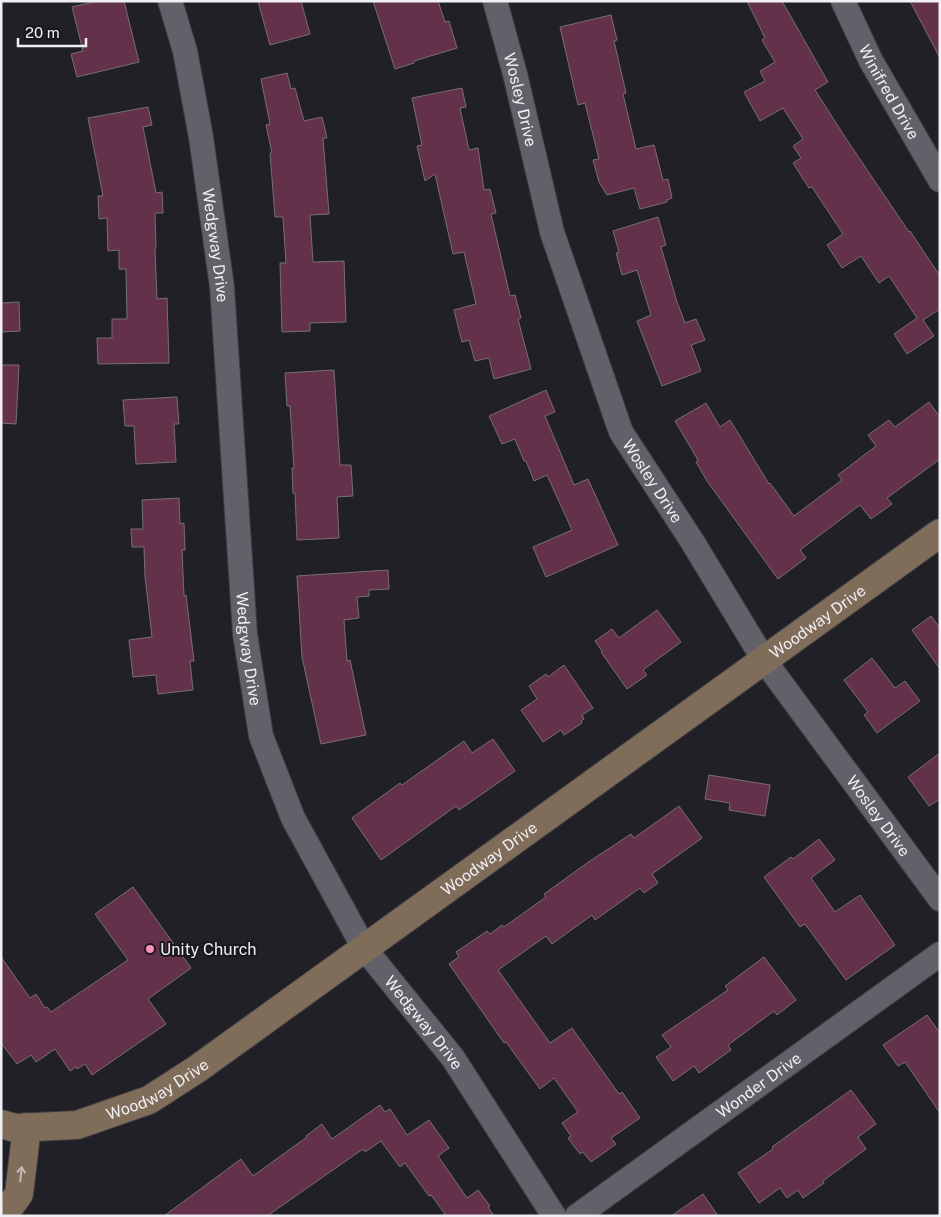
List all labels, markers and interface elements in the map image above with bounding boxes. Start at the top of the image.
scale bar [18,15,85,47]
text: 20 m [25,24,60,41]
street label: Winifred Drive [855,42,923,143]
street label: Wosley Drive [500,51,541,149]
street label: Wedgway Drive [198,187,232,303]
street label: Wosley Drive [618,436,687,527]
street label: Woodway Drive [766,581,869,663]
street label: Wedgway Drive [232,591,265,707]
street label: Wosley Drive [842,772,914,860]
street label: Woodway Drive [438,818,541,900]
place label: Unity Church [160,940,257,959]
marker: Unity Church [144,943,156,955]
street label: Wedgway Drive [380,972,467,1073]
street label: Wonder Drive [713,1048,805,1122]
street label: Woodway Drive [104,1055,213,1124]
one-way arrow [16,1166,26,1182]

